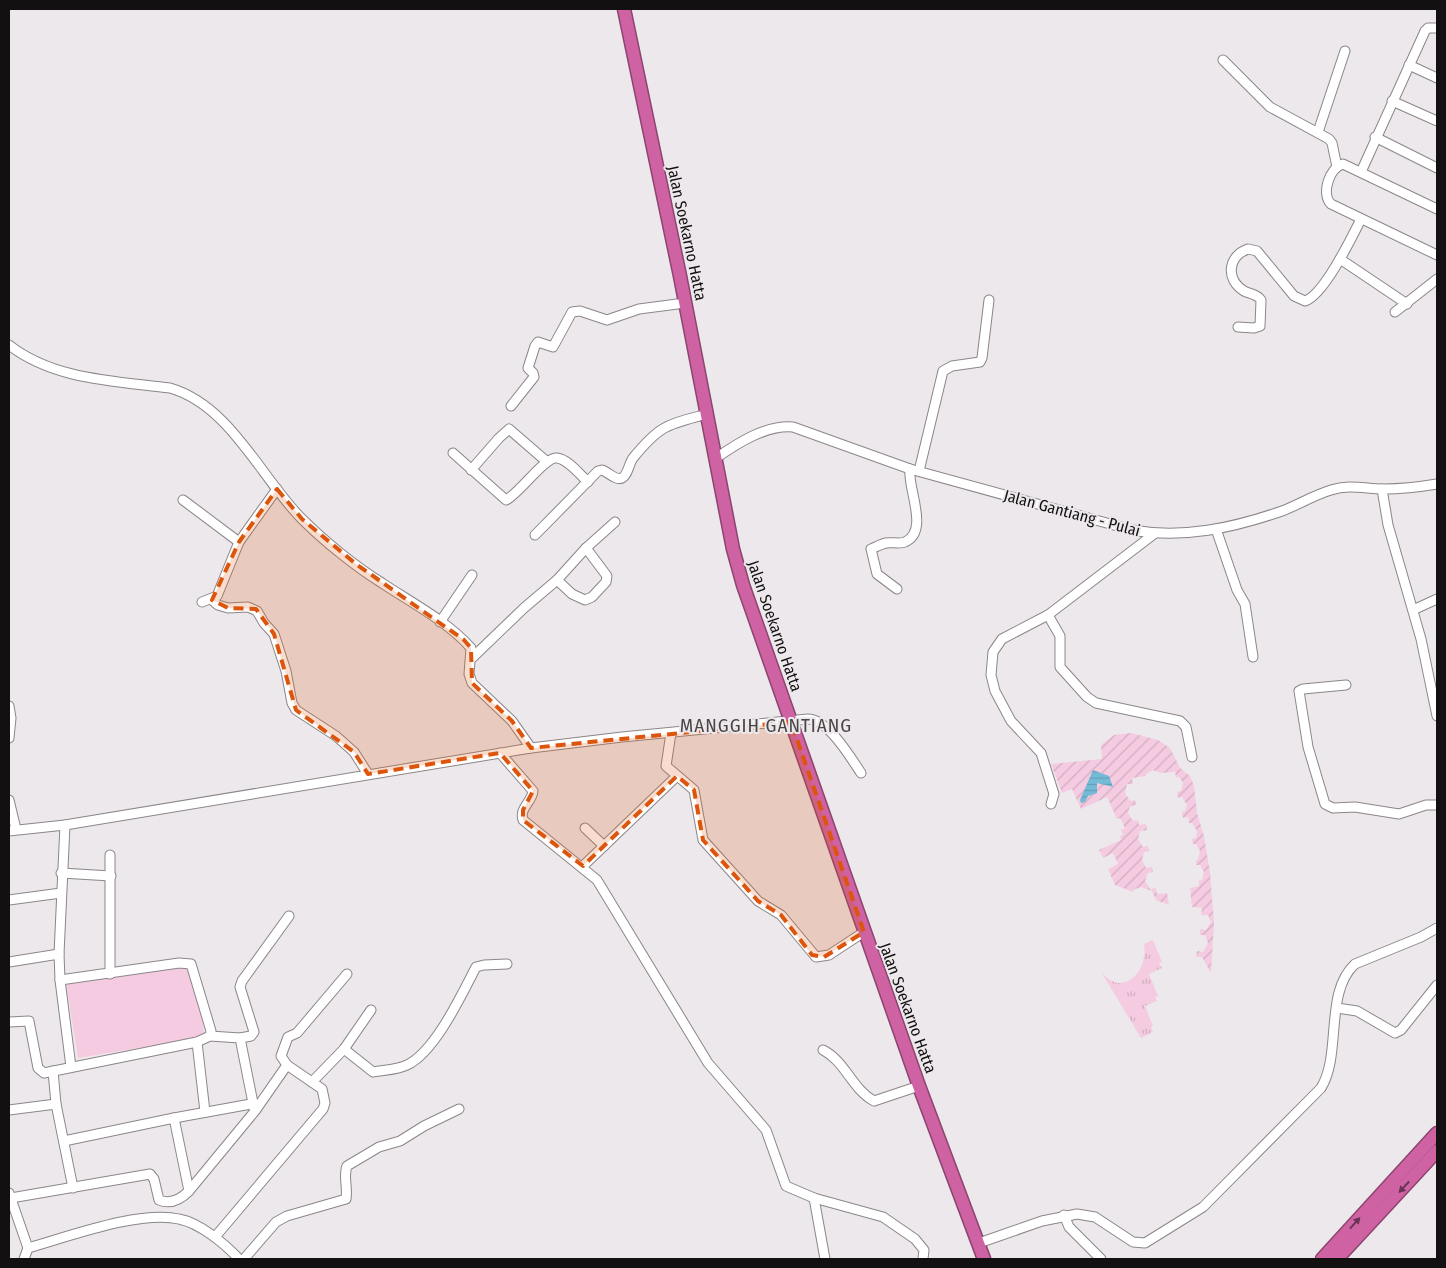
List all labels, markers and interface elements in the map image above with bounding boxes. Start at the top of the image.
street label: Jalan Soekarno Hatta [663,164,711,302]
street label: Jalan Gantiang - Pulai [1002,486,1142,540]
street label: Jalan Soekarno Hatta [744,558,806,694]
district label: MANGGIH GANTIANG [680,714,852,737]
street label: Jalan Soekarno Hatta [876,940,940,1076]
one-way arrow [1398,1180,1410,1192]
one-way arrow [1349,1218,1361,1230]

